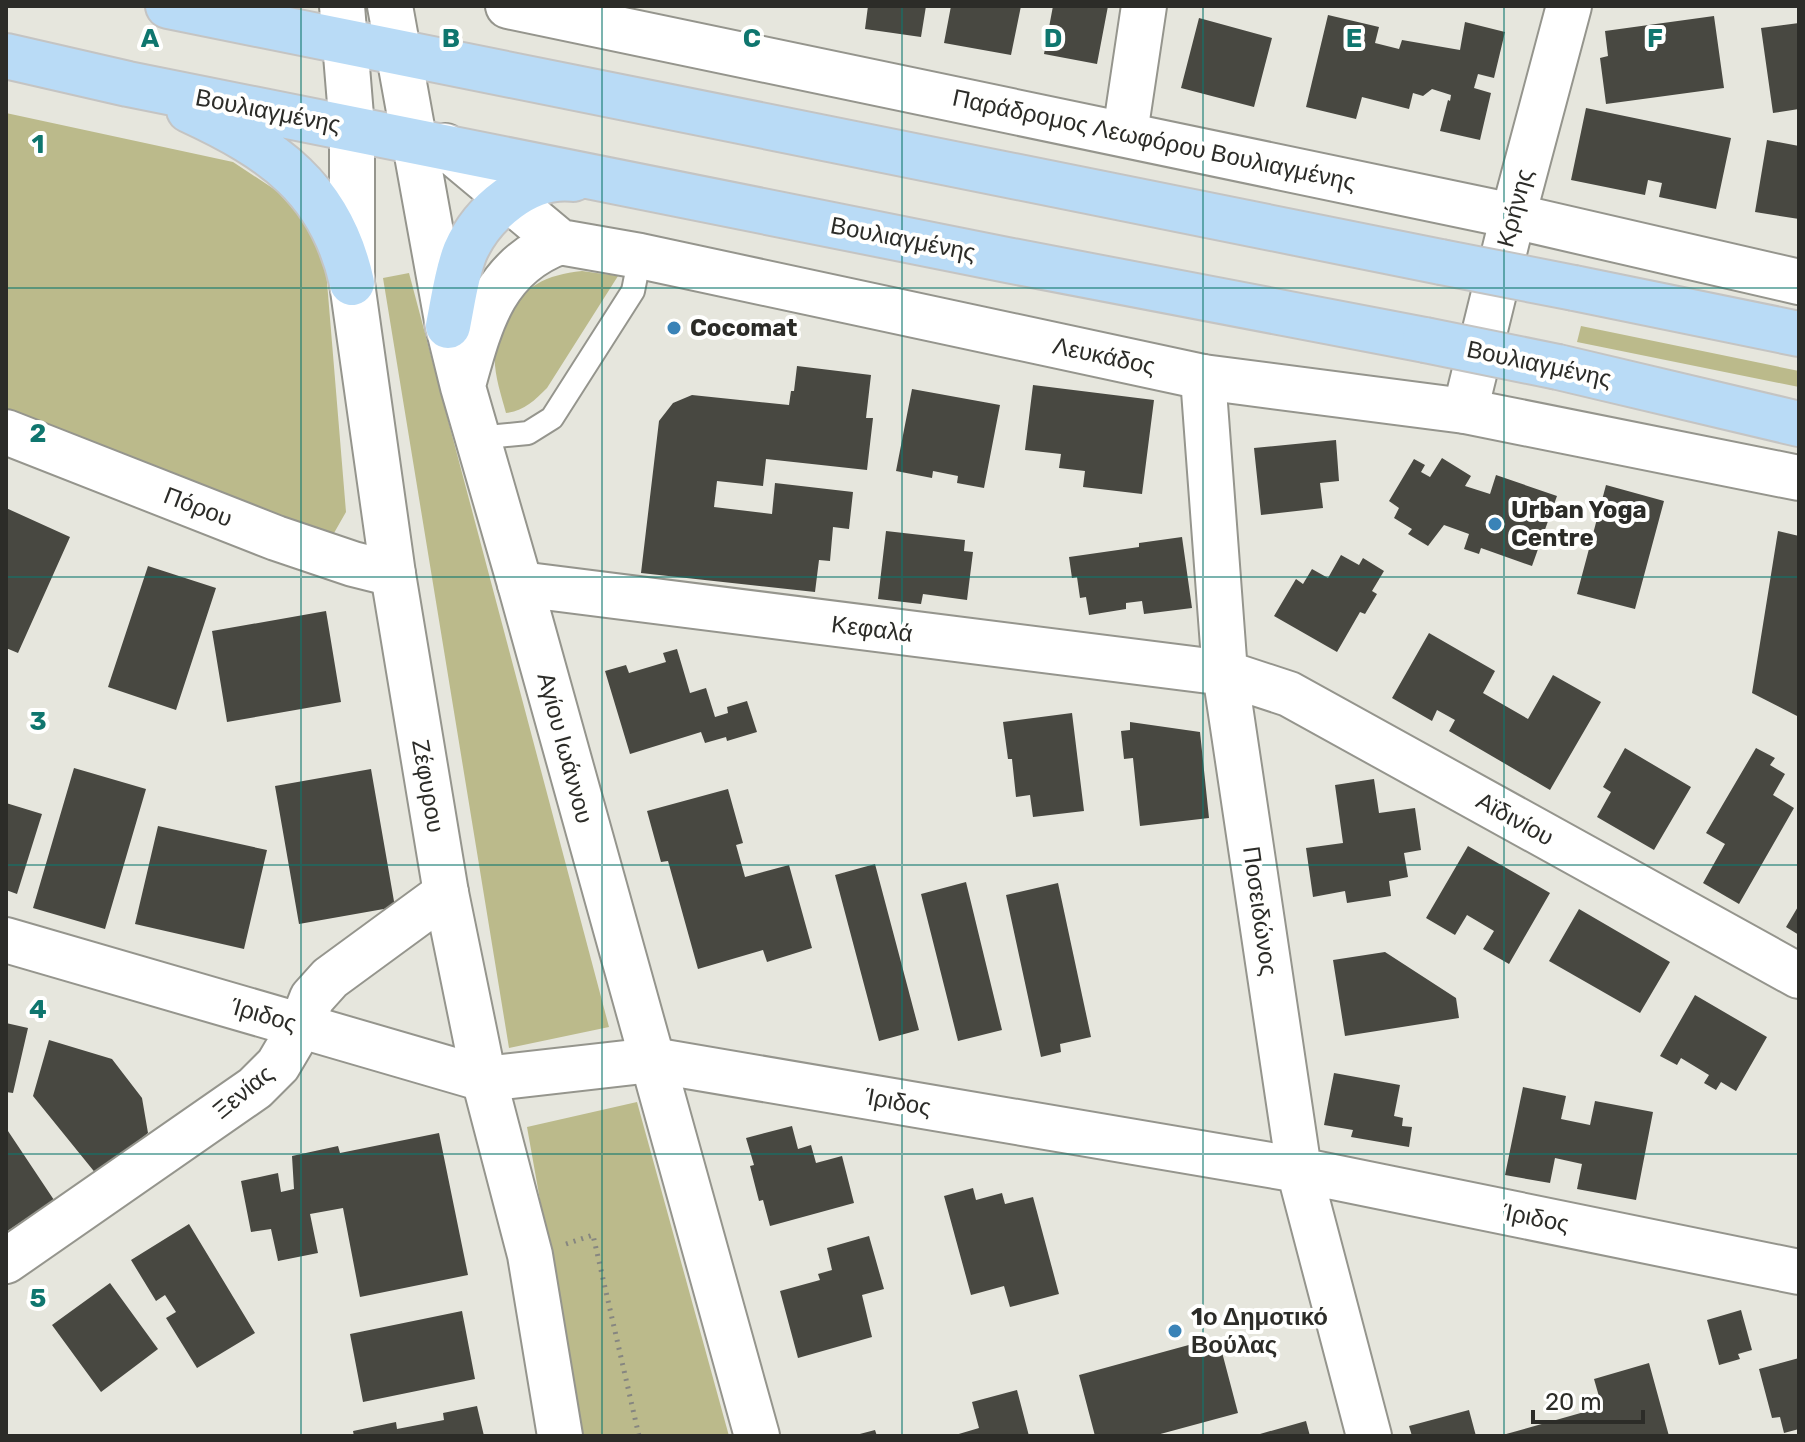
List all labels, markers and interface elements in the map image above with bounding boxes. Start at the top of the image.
text: A [141,23,160,54]
text: B [442,23,460,54]
text: C [743,23,761,54]
text: D [1044,23,1062,54]
text: E [1346,23,1362,54]
text: F [1647,23,1663,54]
street label: Βουλιαγμένης [193,83,343,139]
street label: Παράδρομος Λεωφόρου Βουλιαγμένης [950,84,1358,196]
text: 1 [32,129,44,160]
street label: Κρήνης [1491,166,1539,250]
street label: Βουλιαγμένης [828,211,978,267]
place label: Cocomat [690,314,798,342]
marker: Cocomat [665,319,683,337]
street label: Λευκάδος [1050,332,1158,380]
street label: Βουλιαγμένης [1464,335,1614,393]
text: 2 [30,418,46,449]
street label: Πόρου [160,481,236,533]
place label: Urban Yoga Centre [1511,496,1647,552]
marker: Urban Yoga Centre [1486,515,1504,533]
street label: Κεφαλά [830,610,914,648]
street label: Αγίου Ιωάννου [531,670,599,826]
text: 3 [29,706,47,737]
street label: Ζέφυρου [406,737,450,835]
street label: Αϊδινίου [1472,786,1558,852]
street label: Ποσειδώνος [1237,844,1283,978]
street label: Ίριδος [227,992,300,1038]
text: 4 [29,994,47,1025]
street label: Ξενίας [207,1059,279,1125]
street label: Ίριδος [862,1082,933,1122]
street label: Ίριδος [1500,1198,1571,1238]
text: 5 [30,1283,46,1314]
place label: 1ο Δημοτικό Βούλας [1191,1303,1328,1359]
marker: 1ο Δημοτικό Βούλας [1166,1322,1184,1340]
scale bar [1533,1374,1643,1424]
text: 20 m [1545,1388,1602,1416]

